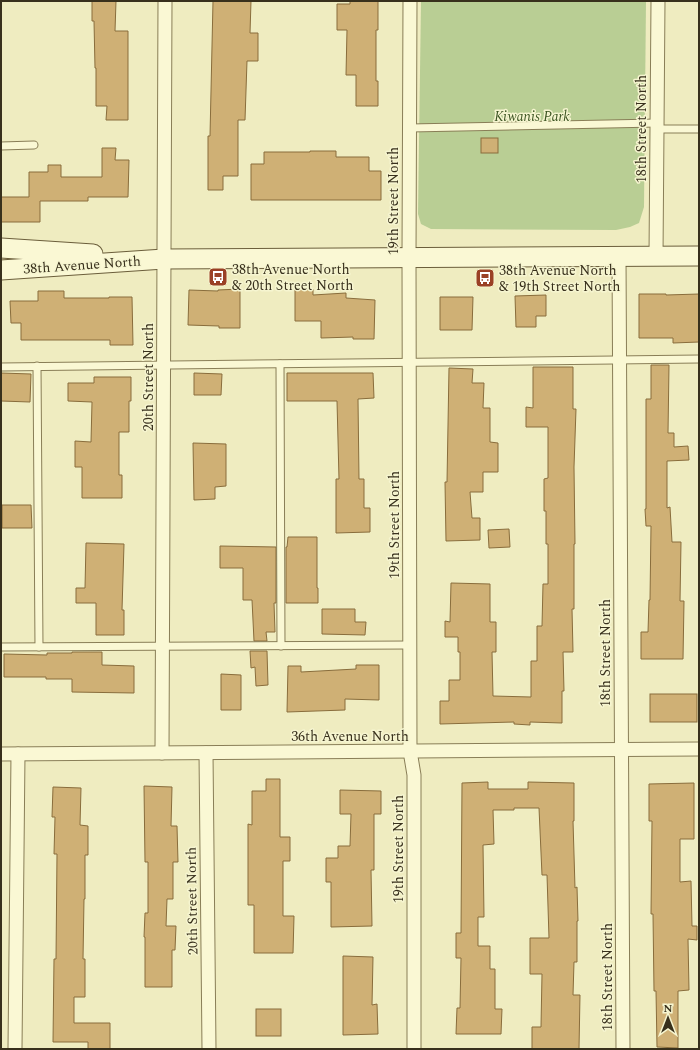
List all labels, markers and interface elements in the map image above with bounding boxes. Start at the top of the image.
street label: 18th Street North [631,75,652,183]
park label: Kiwanis Park [494,106,570,127]
street label: 19th Street North [383,147,404,255]
street label: 38th Avenue North [23,250,141,280]
place label: 38th Avenue North & 20th Street North [232,259,353,296]
place label: 38th Avenue North & 19th Street North [499,260,620,297]
bus stop icon: 38th Avenue North & 20th Street North [207,266,229,288]
bus stop icon: 38th Avenue North & 19th Street North [474,267,496,289]
street label: 20th Street North [138,323,159,431]
street label: 19th Street North [384,471,405,579]
street label: 18th Street North [595,599,616,707]
street label: 36th Avenue North [291,726,409,747]
street label: 19th Street North [388,795,409,903]
street label: 20th Street North [181,847,203,955]
street label: 18th Street North [597,923,618,1031]
north arrow [648,998,688,1038]
text: N [664,1000,673,1017]

